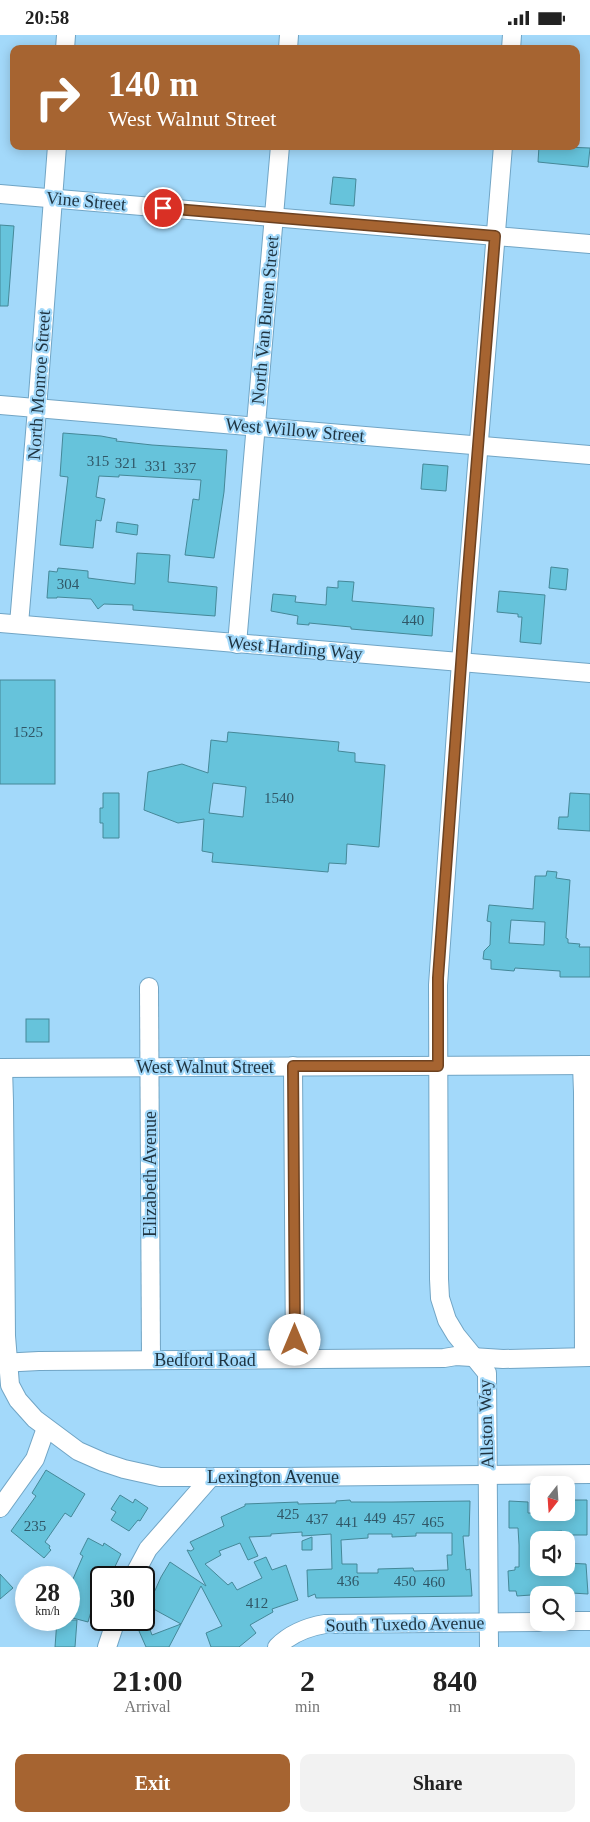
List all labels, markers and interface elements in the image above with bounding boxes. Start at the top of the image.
text: 20:58 [25,7,69,28]
icon: right [25,65,90,130]
text: 140 m [108,65,198,104]
text: West Walnut Street [108,106,276,131]
pin [142,187,184,229]
street label: Vine Street [45,188,127,214]
icon: arrive [149,194,177,222]
street label: North Van Buren Street [248,235,282,405]
street label: North Monroe Street [24,310,54,460]
street label: West Willow Street [225,414,365,446]
house number: 315 [87,453,109,469]
house number: 321 [115,455,137,471]
house number: 331 [145,458,167,474]
house number: 337 [174,460,197,476]
house number: 304 [57,576,80,592]
house number: 440 [402,612,424,628]
street label: West Harding Way [227,632,363,664]
house number: 1525 [13,724,43,740]
house number: 1540 [264,790,294,806]
street label: West Walnut Street [136,1057,274,1077]
street label: Elizabeth Avenue [140,1111,160,1237]
position arrow [268,1313,320,1365]
street label: Bedford Road [154,1350,256,1370]
street label: Allston Way [474,1379,498,1469]
street label: Lexington Avenue [207,1467,339,1487]
north arrow [530,1476,575,1521]
map controls [530,1476,575,1631]
house number: 425 [277,1506,299,1522]
house number: 449 [364,1510,386,1526]
house number: 437 [306,1511,329,1527]
house number: 457 [393,1511,416,1527]
house number: 441 [336,1514,358,1530]
house number: 465 [422,1514,444,1530]
house number: 235 [24,1518,46,1534]
button: sound [530,1531,575,1576]
speed limit sign: 30 [90,1566,155,1631]
house number: 436 [337,1573,360,1589]
house number: 450 [394,1573,416,1589]
house number: 460 [423,1574,445,1590]
text: 28 [35,1579,60,1606]
button: search [530,1586,575,1631]
house number: 412 [246,1595,268,1611]
text: km/h [35,1604,60,1618]
street label: South Tuxedo Avenue [325,1613,485,1635]
text: 21:00 [113,1664,183,1697]
text: 2 [300,1664,315,1697]
text: 840 [432,1664,477,1697]
text: Arrival [124,1698,171,1715]
text: min [295,1698,320,1715]
text: m [449,1698,461,1715]
button: Exit [15,1754,290,1812]
button: Share [300,1754,575,1812]

